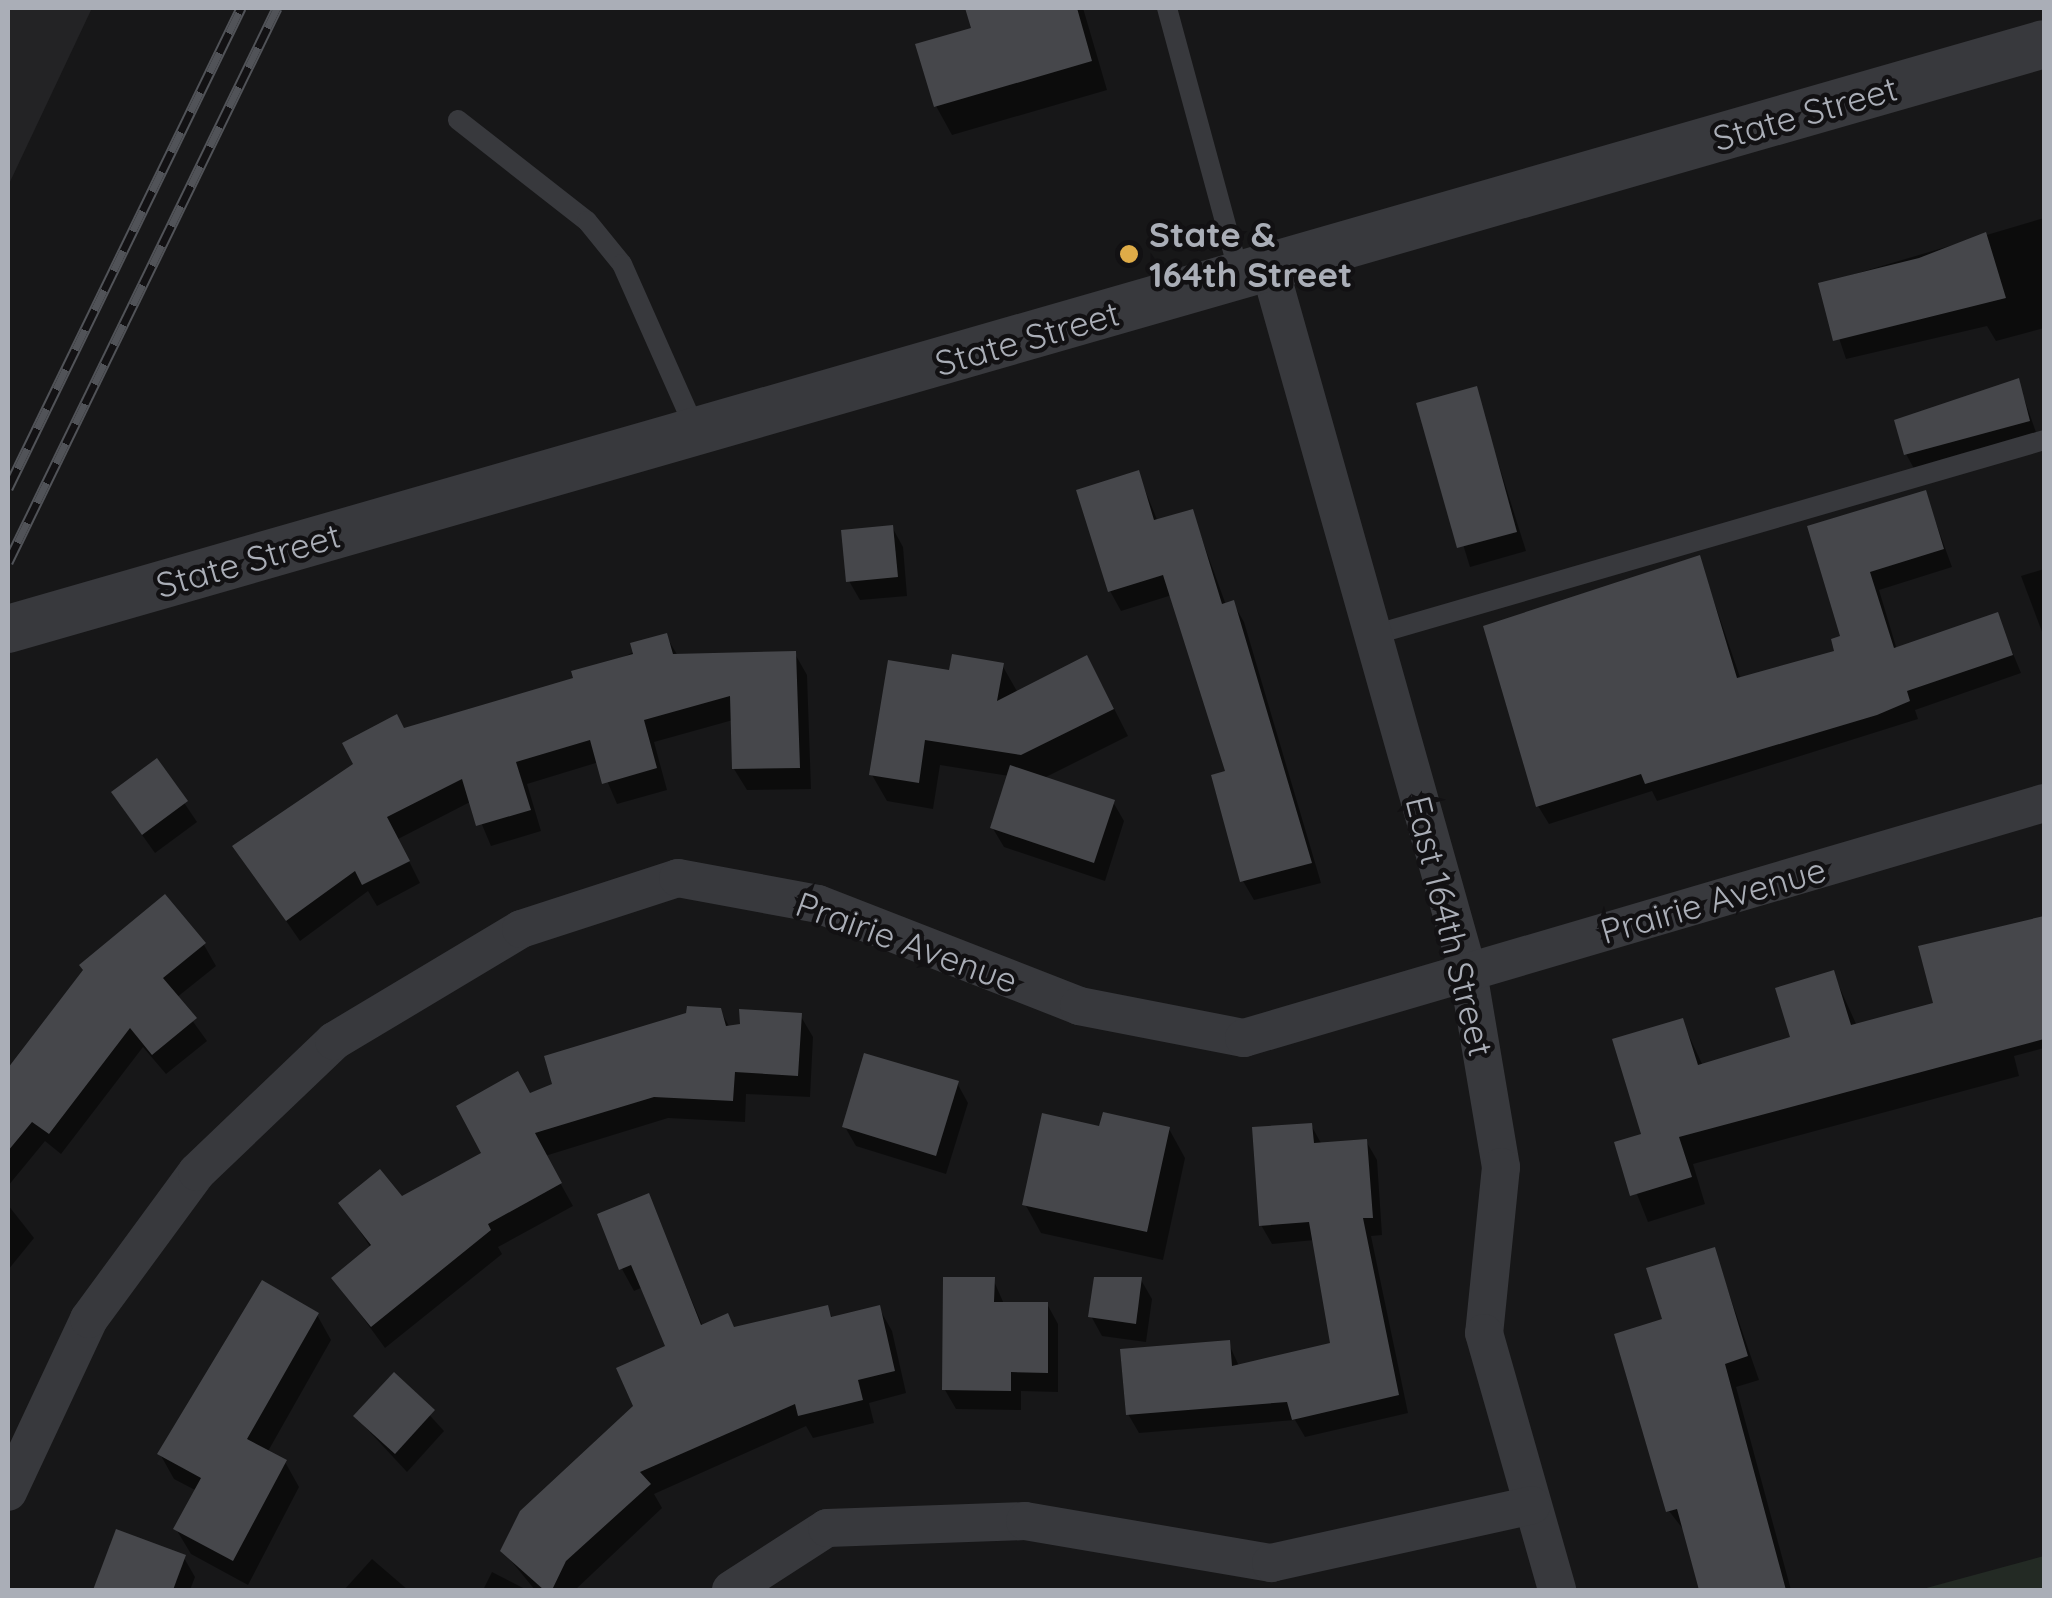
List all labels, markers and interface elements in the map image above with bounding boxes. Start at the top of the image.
street label: State Street [1708,67,1902,159]
place label: State & 164th Street [1149,213,1352,295]
marker: State & 164th Street [1118,243,1140,265]
street label: State Street [930,292,1124,384]
street label: State Street [151,514,345,606]
street label: East 164th Street [1397,792,1503,1060]
street label: Prairie Avenue [1595,848,1831,952]
street label: Prairie Avenue [791,882,1023,1002]

